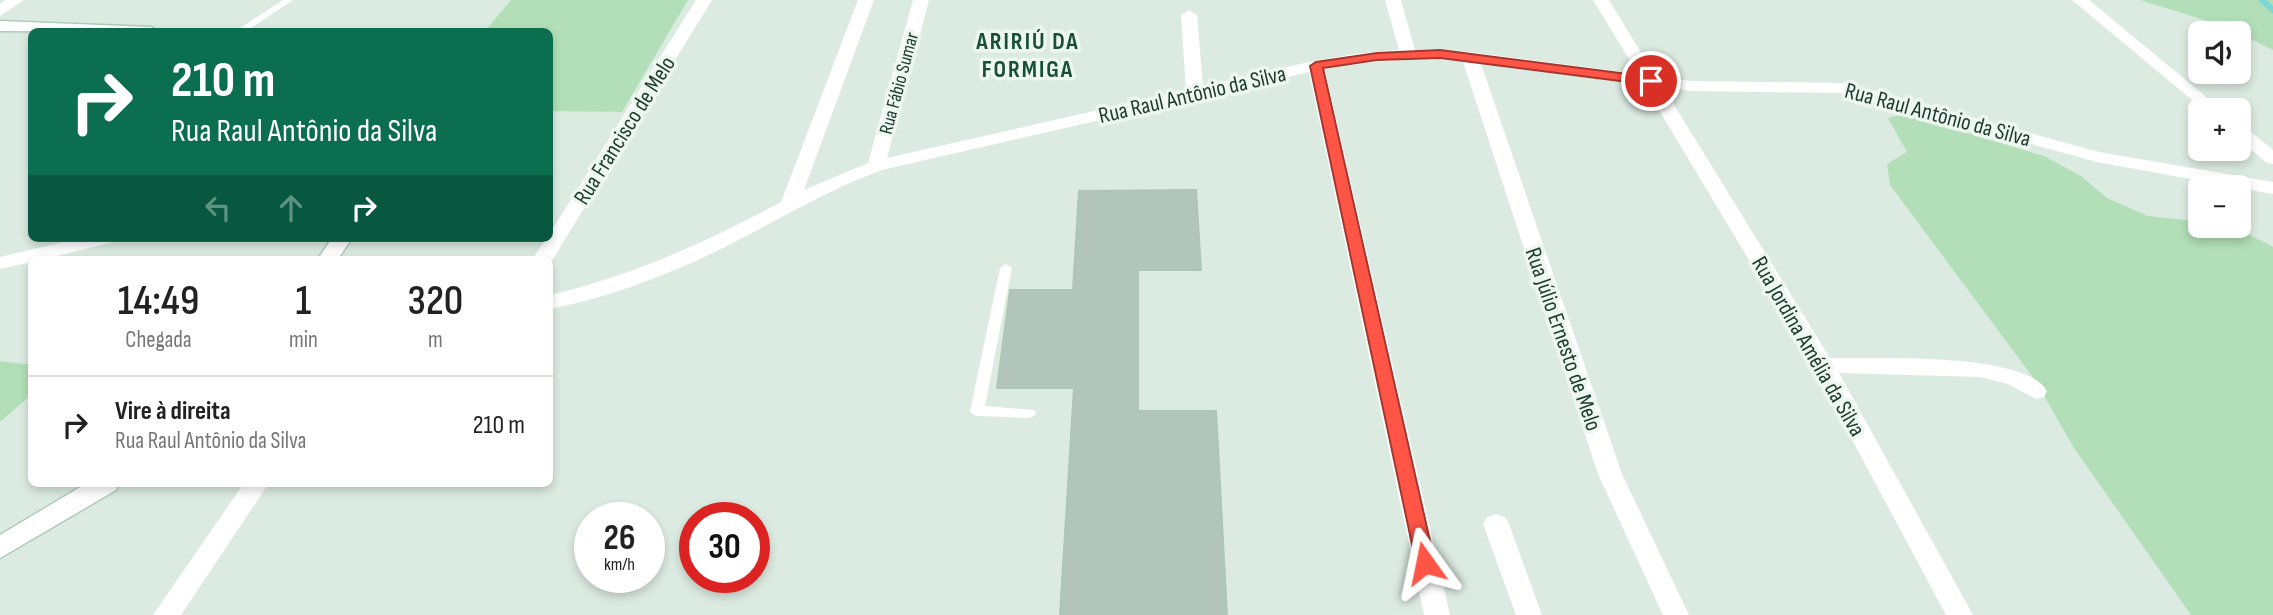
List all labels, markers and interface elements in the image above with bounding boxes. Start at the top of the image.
map controls [2188,21,2251,238]
button: sound [2188,21,2251,84]
district label: ARIRIÚ DA FORMIGA [975,27,1080,84]
street label: Rua Fábio Sumar [875,29,924,137]
street label: Rua Francisco de Melo [568,51,682,210]
pin [1621,51,1681,111]
text: 210 m [171,52,275,111]
icon: right [56,56,147,147]
street label: Rua Raul Antônio da Silva [1096,60,1289,130]
icon: arrive [1632,62,1670,100]
street label: Rua Raul Antônio da Silva [1842,77,2034,153]
button: + [2188,98,2251,161]
text: Rua Raul Antônio da Silva [171,112,437,151]
button: − [2188,175,2251,238]
icon: left [199,189,237,227]
icon: ahead [272,189,310,227]
icon: right [345,189,383,227]
street label: Rua Júlio Ernesto de Melo [1519,244,1608,435]
street label: Rua Jordina Amélia da Silva [1745,251,1871,442]
text: 14:49 [118,276,199,327]
text: 1 [296,276,311,327]
text: 320 [408,276,463,327]
text: Chegada [125,326,192,354]
text: min [289,326,318,354]
text: m [428,326,443,354]
text: Vire à direita [115,396,231,427]
icon: right [56,406,94,444]
text: 210 m [473,410,525,441]
text: Rua Raul Antônio da Silva [115,427,306,455]
speed limit sign: 30 [679,502,770,593]
text: 26 [604,517,635,560]
position arrow [1388,526,1462,600]
text: km/h [604,554,635,575]

